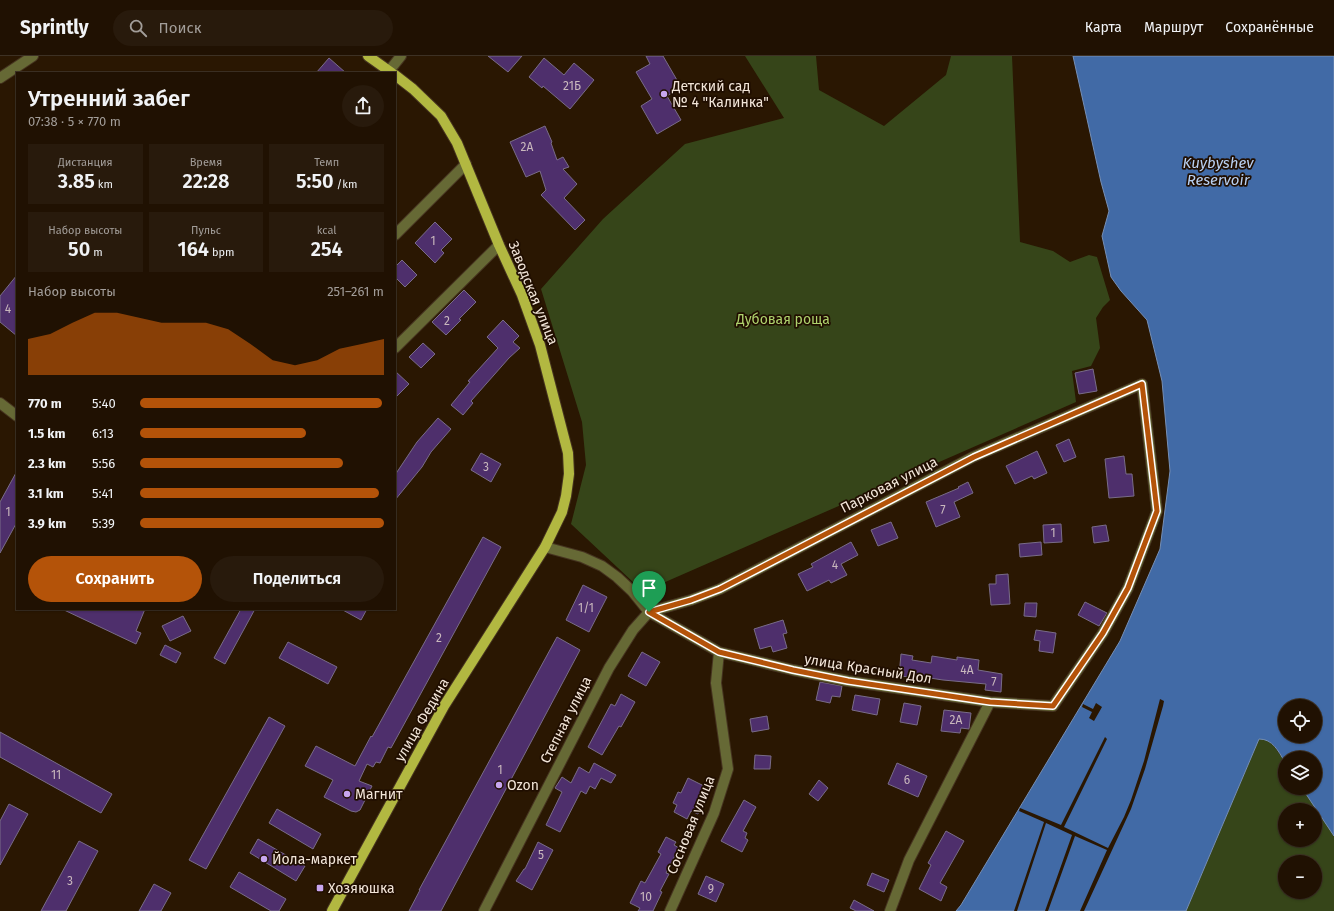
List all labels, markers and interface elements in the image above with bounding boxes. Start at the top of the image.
search box [113,10,393,46]
text: Sprintly [20,16,89,39]
icon: search [127,17,149,39]
text: Поиск [159,19,201,37]
text: Карта [1085,19,1122,36]
text: Маршрут [1144,19,1203,36]
text: Сохранённые [1225,19,1314,36]
place label: Детский сад № 4 "Калинка" [671,78,769,111]
house number: 21Б [563,79,581,93]
text: Утренний забег [28,85,190,112]
button: share [342,85,384,127]
marker: Детский сад № 4 "Калинка" [659,89,669,99]
text: 07:38 · 5 × 770 m [28,114,121,129]
house number: 2А [521,140,534,154]
water label: Kuybyshev Reservoir [1183,154,1254,189]
text: Дистанция [58,156,113,169]
text: Время [190,156,222,169]
text: Темп [314,156,339,169]
text: 3.85 [58,169,95,193]
text: 22:28 [182,169,229,193]
text: 5:50 [296,169,334,193]
text: km [95,178,113,191]
text: /km [334,178,357,191]
text: Набор высоты [48,224,122,237]
text: Пульс [191,224,221,237]
text: kcal [317,224,337,237]
house number: 1 [430,234,436,248]
text: 50 [68,237,90,261]
text: 164 [178,237,209,261]
text: 254 [311,237,343,261]
street label: Заводская улица [504,239,562,347]
text: m [90,246,103,259]
text: bpm [209,246,234,259]
text: Набор высоты [28,284,116,299]
text: 251–261 m [327,284,384,299]
house number: 4 [5,302,12,316]
park label: Дубовая роща [735,311,830,328]
house number: 2 [444,314,450,328]
text: 770 m [28,396,62,411]
text: 5:40 [92,396,116,411]
text: 1.5 km [28,426,66,441]
text: 6:13 [92,426,114,441]
street label: Парковая улица [838,453,940,517]
text: 2.3 km [28,456,66,471]
text: 5:56 [92,456,115,471]
house number: 3 [483,460,489,474]
text: 3.1 km [28,486,64,501]
text: 5:41 [92,486,113,501]
house number: 7 [940,503,946,517]
house number: 1 [5,505,11,519]
text: 3.9 km [28,516,66,531]
text: 5:39 [92,516,115,531]
house number: 1 [1050,526,1056,540]
button: Сохранить [28,556,202,602]
button: Поделиться [210,556,384,602]
house number: 4 [832,558,839,572]
pin [632,571,666,612]
icon: arrive [638,577,660,599]
house number: 1/1 [578,601,594,615]
house number: 2 [436,631,442,645]
street label: улица Красный Дол [803,651,933,687]
house number: 4А [960,663,974,677]
street label: Степная улица [537,674,595,766]
street label: улица Федина [391,675,453,765]
house number: 7 [991,675,997,689]
map controls [1278,699,1322,899]
button: locate [1278,699,1322,743]
house number: 2А [950,713,963,727]
button: layers [1278,751,1322,795]
house number: 1 [497,763,503,777]
house number: 11 [51,768,61,782]
street label: Сосновая улица [664,773,718,877]
house number: 6 [904,773,910,787]
place label: Ozon [507,777,539,794]
marker: Ozon [494,780,504,790]
place label: Магнит [355,786,403,803]
marker: Магнит [342,789,352,799]
button: + [1278,803,1322,847]
house number: 5 [538,848,544,862]
place label: Йола-маркет [272,851,358,868]
marker: Йола-маркет [259,854,269,864]
button: − [1278,855,1322,899]
house number: 3 [67,874,73,888]
place label: Хозяюшка [328,880,395,897]
house number: 9 [708,882,714,896]
marker: Хозяюшка [315,883,325,893]
house number: 10 [640,890,652,904]

